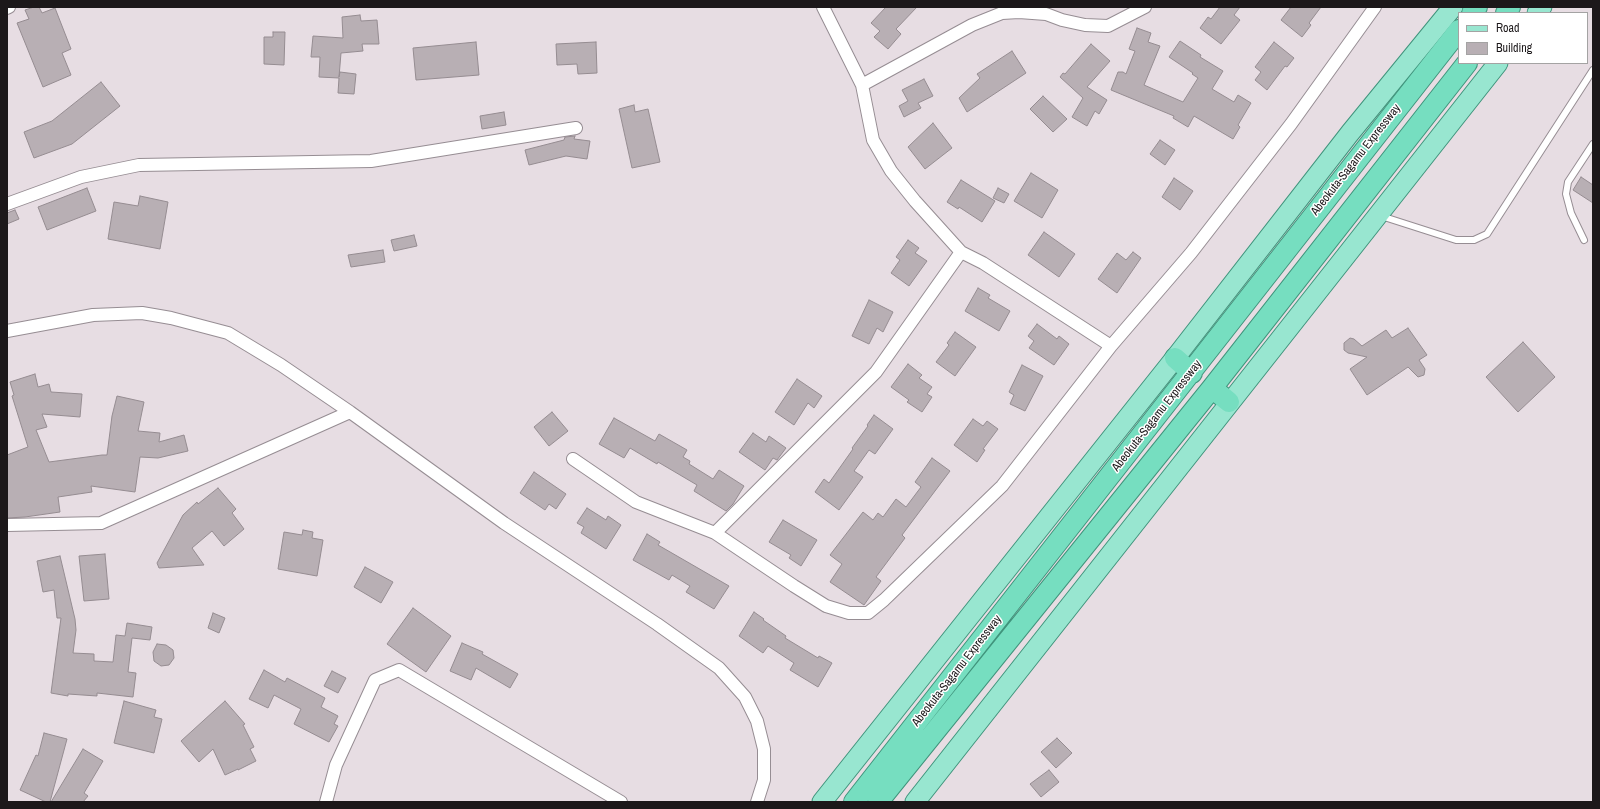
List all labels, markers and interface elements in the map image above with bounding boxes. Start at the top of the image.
legend [1458,12,1588,64]
text: Road [1496,20,1520,36]
text: Building [1496,40,1532,56]
street label: Abeokuta-Sagamu Expressway [1308,101,1404,219]
street label: Abeokuta-Sagamu Expressway [1109,357,1205,475]
street label: Abeokuta-Sagamu Expressway [909,612,1005,730]

